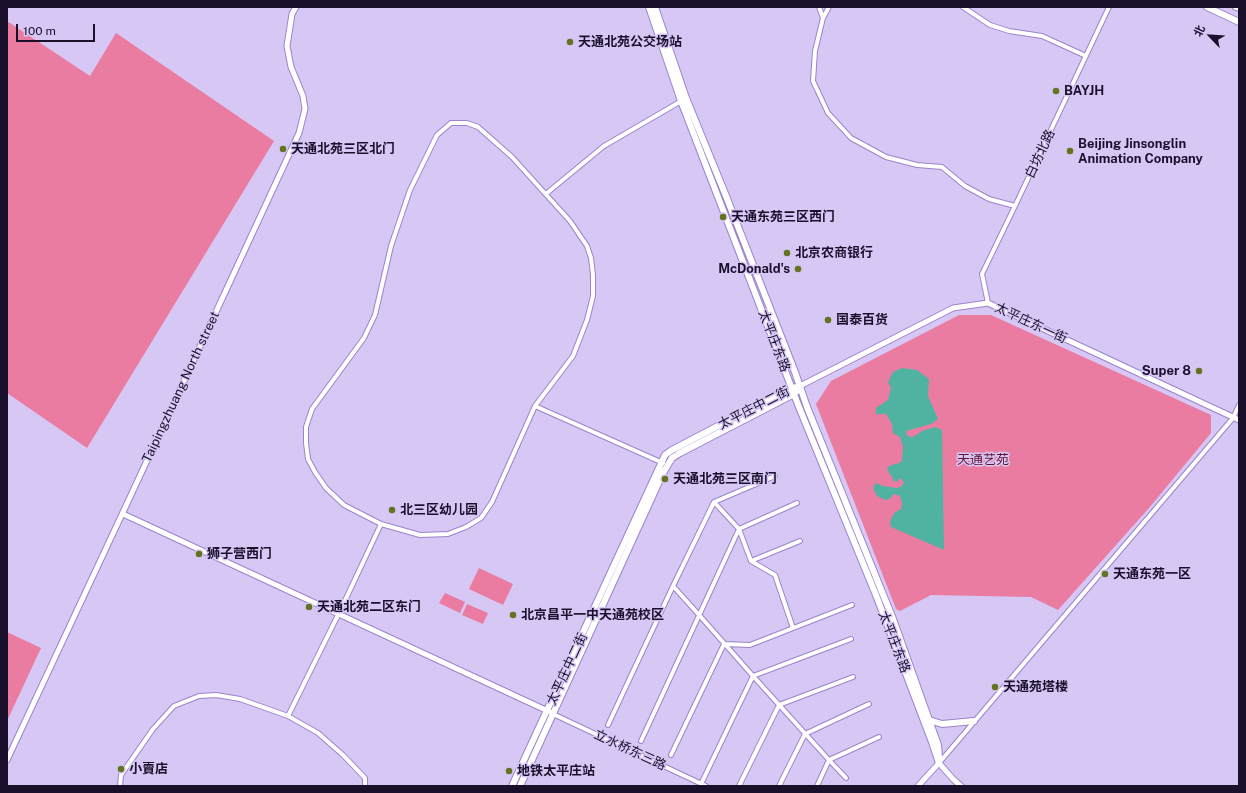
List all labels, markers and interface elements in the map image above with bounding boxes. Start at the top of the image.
scale bar [18,16,97,42]
north arrow [1190,16,1230,56]
text: 北 [1191,23,1207,38]
text: 100 m [23,24,56,38]
place label: 天通北苑公交场站 [578,34,682,50]
marker: 天通北苑公交场站 [565,37,575,47]
place label: BAYJH [1064,83,1104,99]
marker: BAYJH [1051,86,1061,96]
street label: 白坊北路 [1022,127,1058,181]
place label: Beijing Jinsonglin Animation Company [1078,136,1203,167]
place label: 天通北苑三区北门 [291,141,395,157]
marker: 天通北苑三区北门 [278,144,288,154]
marker: Beijing Jinsonglin Animation Company [1065,146,1075,156]
place label: 天通东苑三区西门 [731,209,835,225]
marker: 天通东苑三区西门 [718,212,728,222]
place label: 北京农商银行 [795,245,873,261]
marker: 北京农商银行 [782,248,792,258]
place label: McDonald's [718,261,790,277]
marker: McDonald's [793,264,803,274]
street label: 太平庄东一街 [992,299,1070,347]
street label: 太平庄东路 [755,308,793,374]
street label: Taipingzhuang North street [139,309,223,465]
place label: 国泰百货 [836,312,888,328]
marker: 国泰百货 [823,315,833,325]
place label: Super 8 [1142,363,1191,379]
marker: Super 8 [1194,366,1204,376]
street label: 太平庄中二街 [716,383,792,433]
park label: 天通艺苑 [957,452,1009,468]
place label: 天通北苑三区南门 [673,471,777,487]
marker: 天通北苑三区南门 [660,474,670,484]
place label: 北三区幼儿园 [400,502,478,518]
marker: 北三区幼儿园 [387,505,397,515]
place label: 狮子营西门 [207,546,272,562]
marker: 狮子营西门 [194,549,204,559]
place label: 天通东苑一区 [1113,566,1191,582]
marker: 天通东苑一区 [1100,569,1110,579]
place label: 天通北苑二区东门 [317,599,421,615]
marker: 天通北苑二区东门 [304,602,314,612]
place label: 北京昌平一中天通苑校区 [521,607,664,623]
street label: 太平庄东路 [875,609,913,675]
marker: 北京昌平一中天通苑校区 [508,610,518,620]
street label: 太平庄中二街 [543,630,591,708]
place label: 天通苑塔楼 [1003,679,1068,695]
marker: 天通苑塔楼 [990,682,1000,692]
street label: 立水桥东三路 [591,726,669,774]
place label: 小賣店 [129,761,168,777]
place label: 地铁太平庄站 [517,763,595,779]
marker: 小賣店 [116,764,126,774]
marker: 地铁太平庄站 [504,766,514,776]

